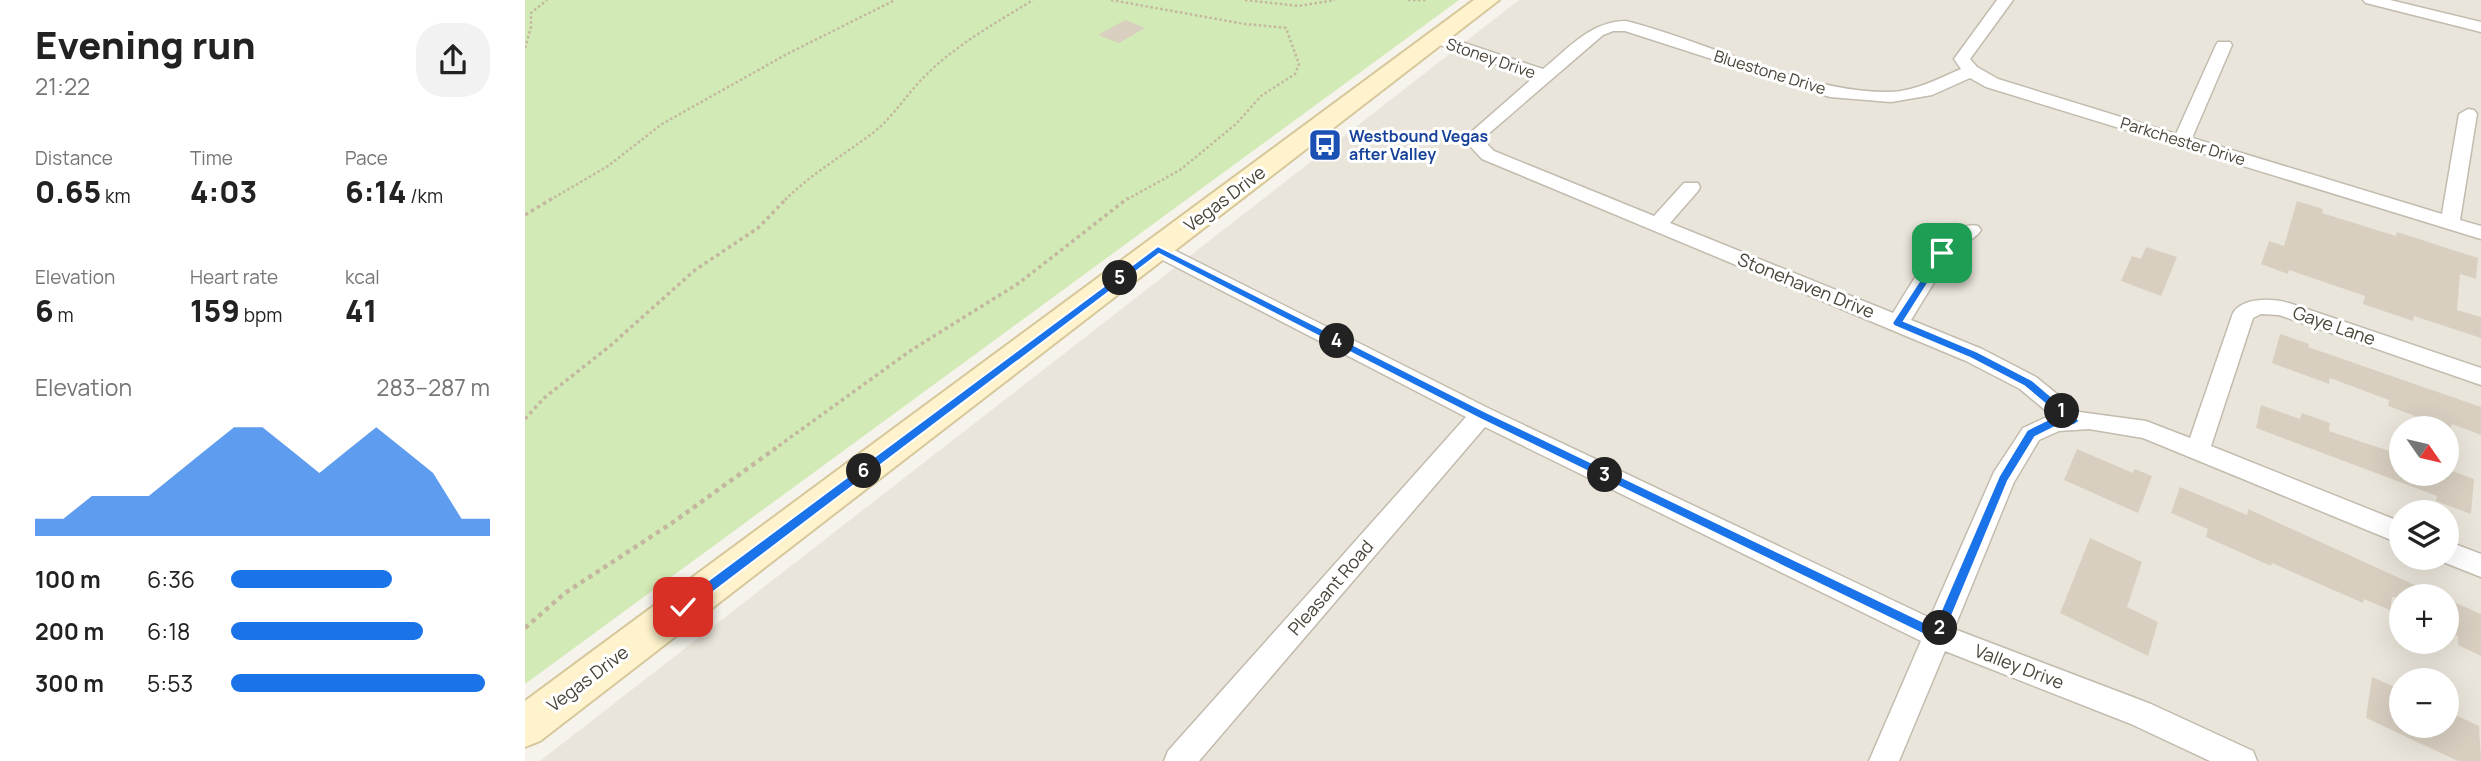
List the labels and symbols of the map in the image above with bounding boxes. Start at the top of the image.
street label: Stoney Drive [1443,32,1539,84]
street label: Bluestone Drive [1711,45,1829,99]
street label: Parkchester Drive [2118,112,2248,170]
place label: Westbound Vegas after Valley [1349,125,1489,165]
bus stop icon: Westbound Vegas after Valley [1306,126,1344,164]
street label: Vegas Drive [1179,160,1270,237]
pin [1912,223,1972,283]
street label: Stonehaven Drive [1734,247,1878,323]
pin: 5 [1103,260,1137,296]
street label: Gaye Lane [2290,300,2379,350]
pin: 4 [1319,324,1355,358]
pin: 1 [2045,394,2079,428]
north arrow [2389,416,2459,486]
pin: 6 [847,454,881,489]
pin: 3 [1587,458,1623,492]
street label: Pleasant Road [1282,535,1378,640]
pin [653,577,713,637]
pin: 2 [1923,610,1957,646]
street label: Valley Drive [1971,638,2068,694]
street label: Vegas Drive [542,640,633,717]

